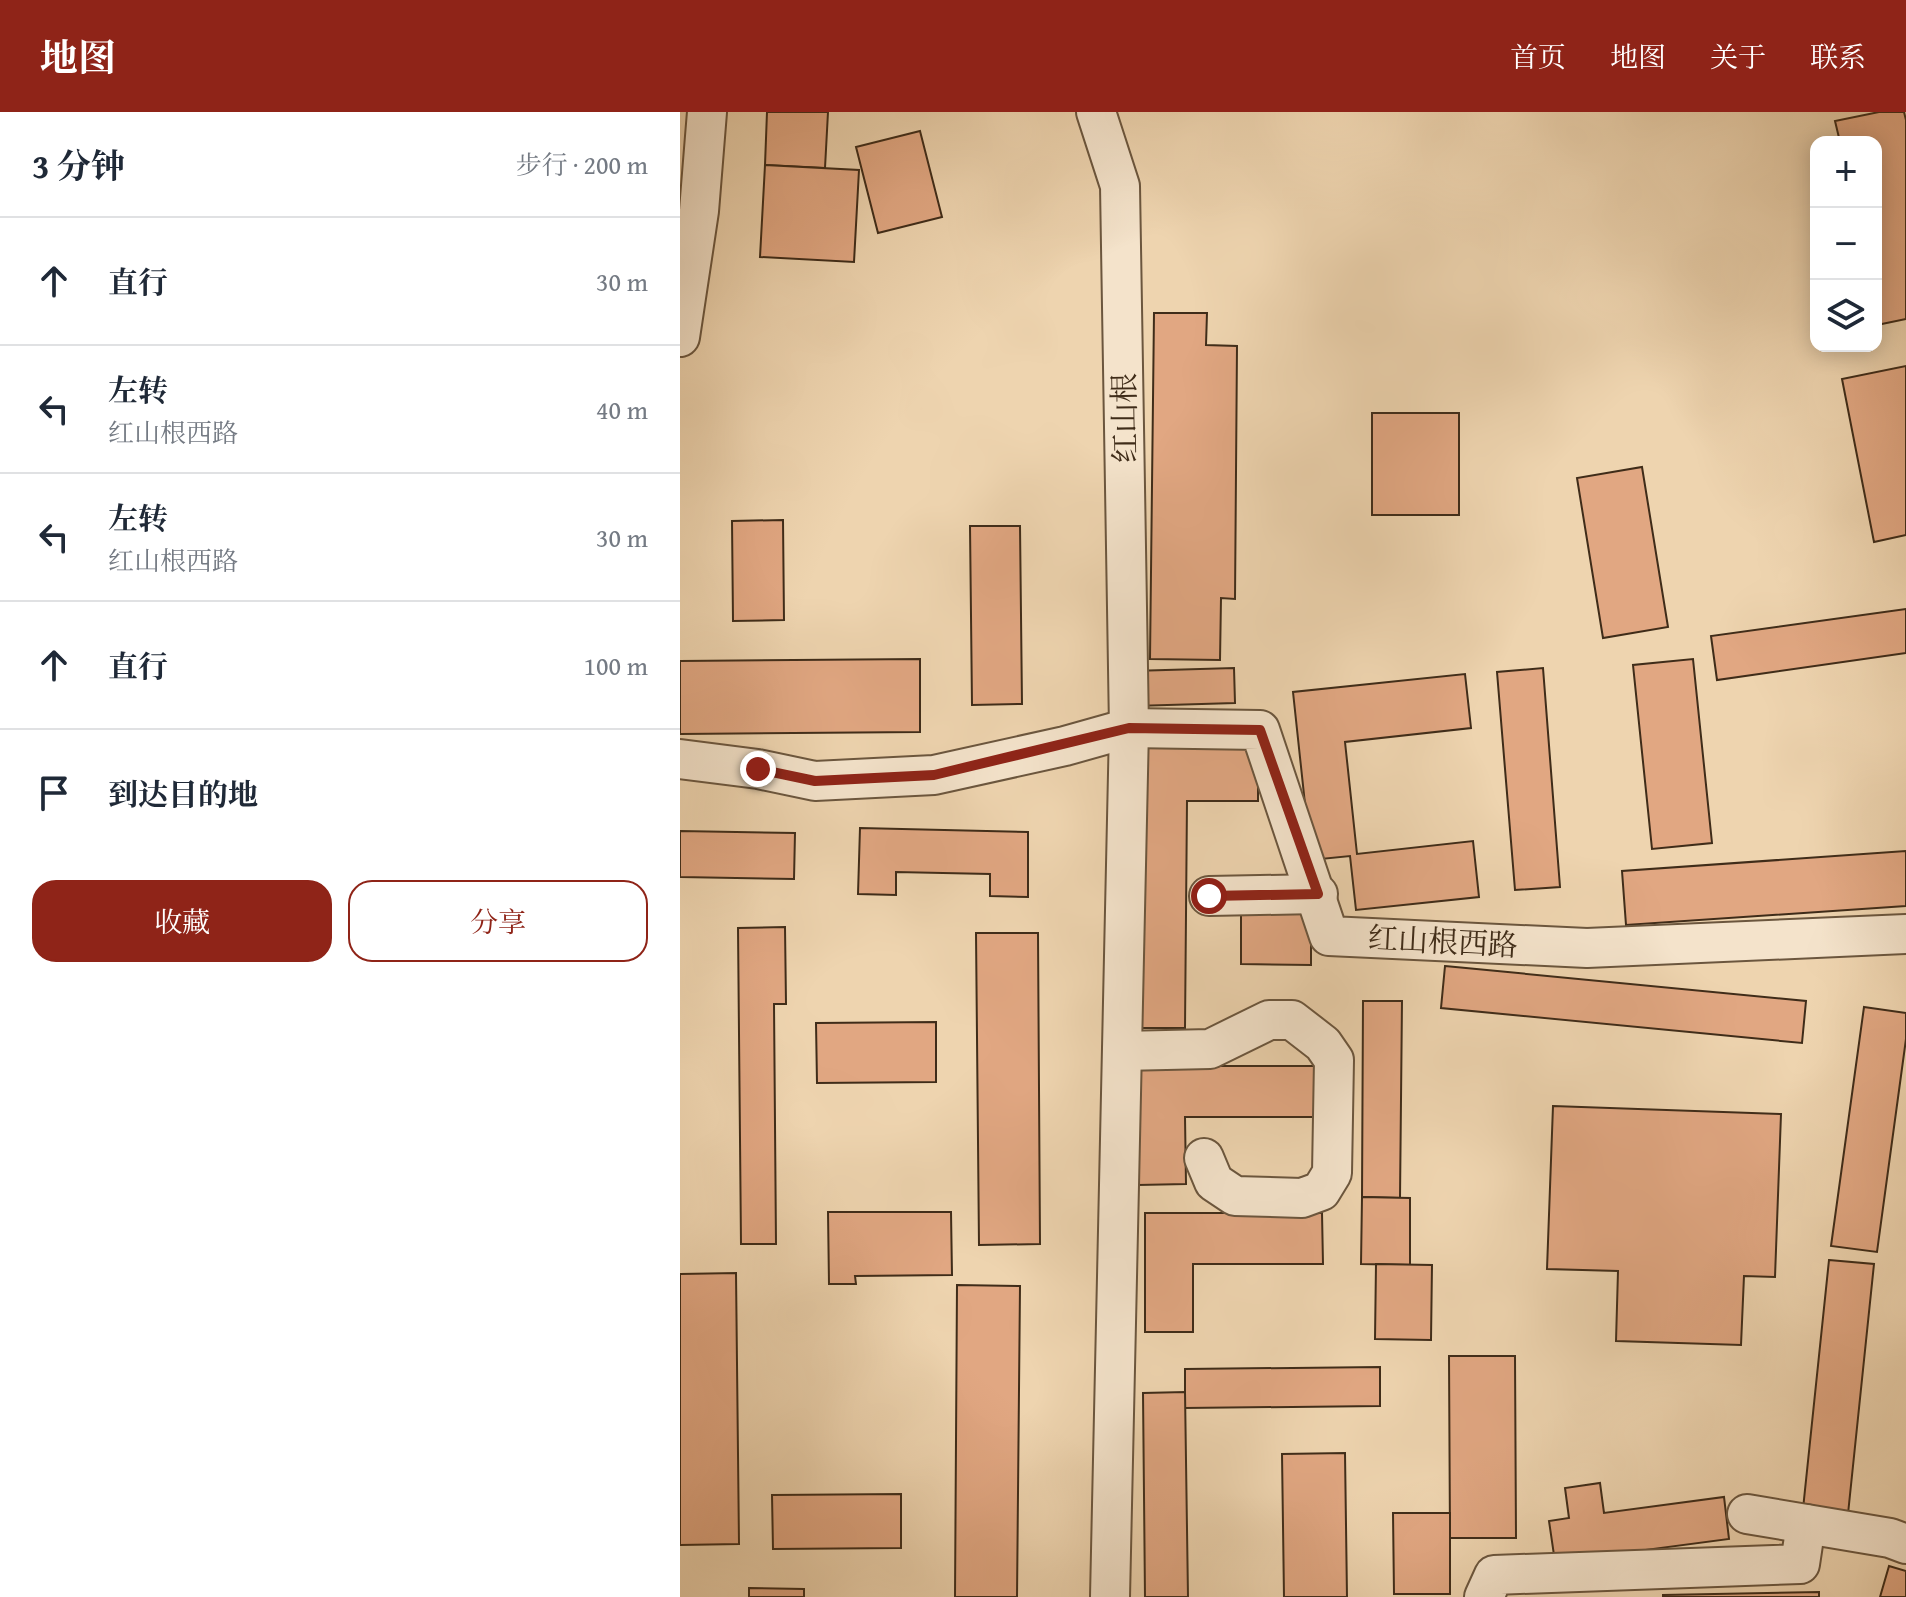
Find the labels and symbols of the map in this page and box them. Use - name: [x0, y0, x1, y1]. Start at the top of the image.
- street label: 红山根: [1101, 373, 1147, 463]
- route end: [740, 751, 776, 787]
- route start: [1191, 878, 1227, 914]
- street label: 红山根西路: [1367, 915, 1519, 967]

